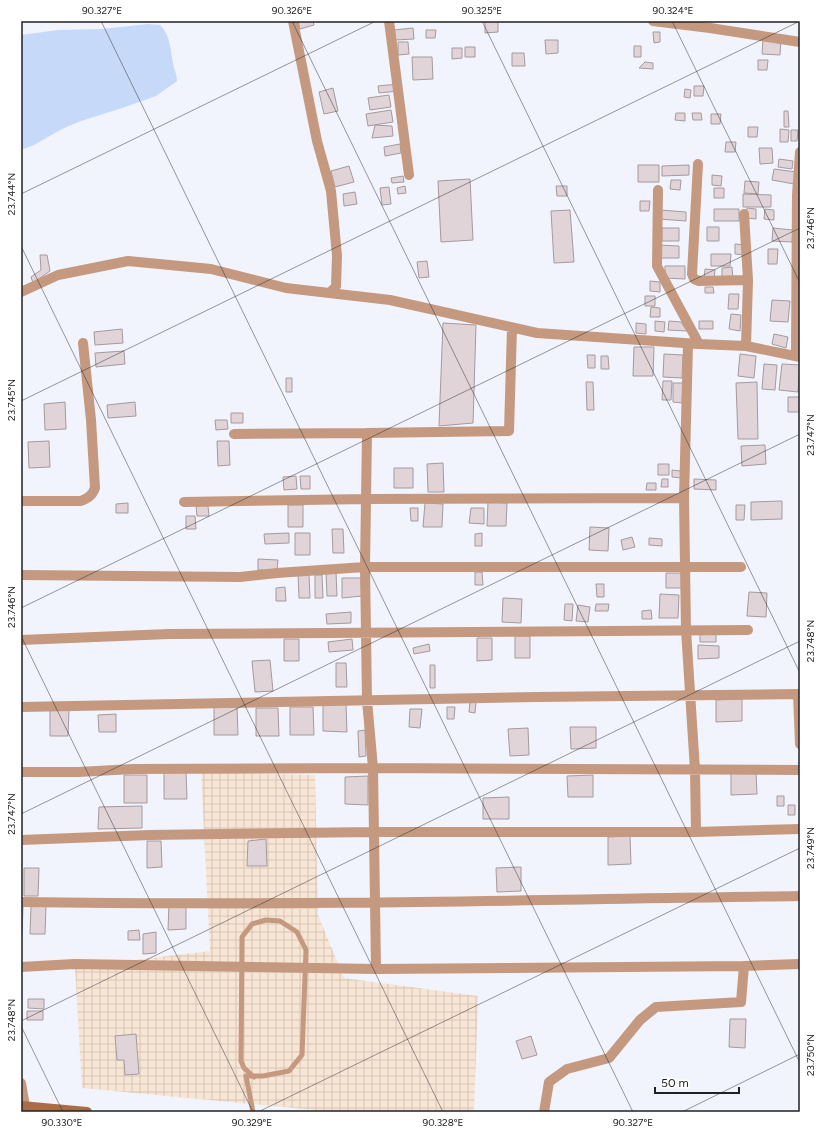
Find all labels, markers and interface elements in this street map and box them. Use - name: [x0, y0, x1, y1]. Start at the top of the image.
- text: 90.327°E: [82, 4, 122, 17]
- text: 90.326°E: [272, 4, 312, 17]
- text: 90.325°E: [462, 4, 502, 17]
- text: 90.324°E: [653, 4, 694, 17]
- text: 23.744°N: [5, 173, 18, 215]
- text: 23.746°N: [804, 207, 817, 249]
- text: 23.745°N: [5, 379, 18, 421]
- text: 23.747°N: [804, 414, 817, 456]
- text: 23.746°N: [5, 586, 18, 628]
- text: 23.748°N: [804, 620, 817, 662]
- text: 23.747°N: [5, 793, 18, 835]
- text: 23.749°N: [804, 827, 817, 869]
- text: 23.748°N: [5, 999, 18, 1041]
- text: 23.750°N: [804, 1034, 817, 1076]
- scale bar: [655, 1069, 739, 1095]
- text: 50 m: [661, 1076, 689, 1090]
- text: 90.330°E: [41, 1116, 83, 1129]
- text: 90.329°E: [232, 1116, 272, 1129]
- text: 90.328°E: [423, 1116, 464, 1129]
- text: 90.327°E: [613, 1116, 653, 1129]

